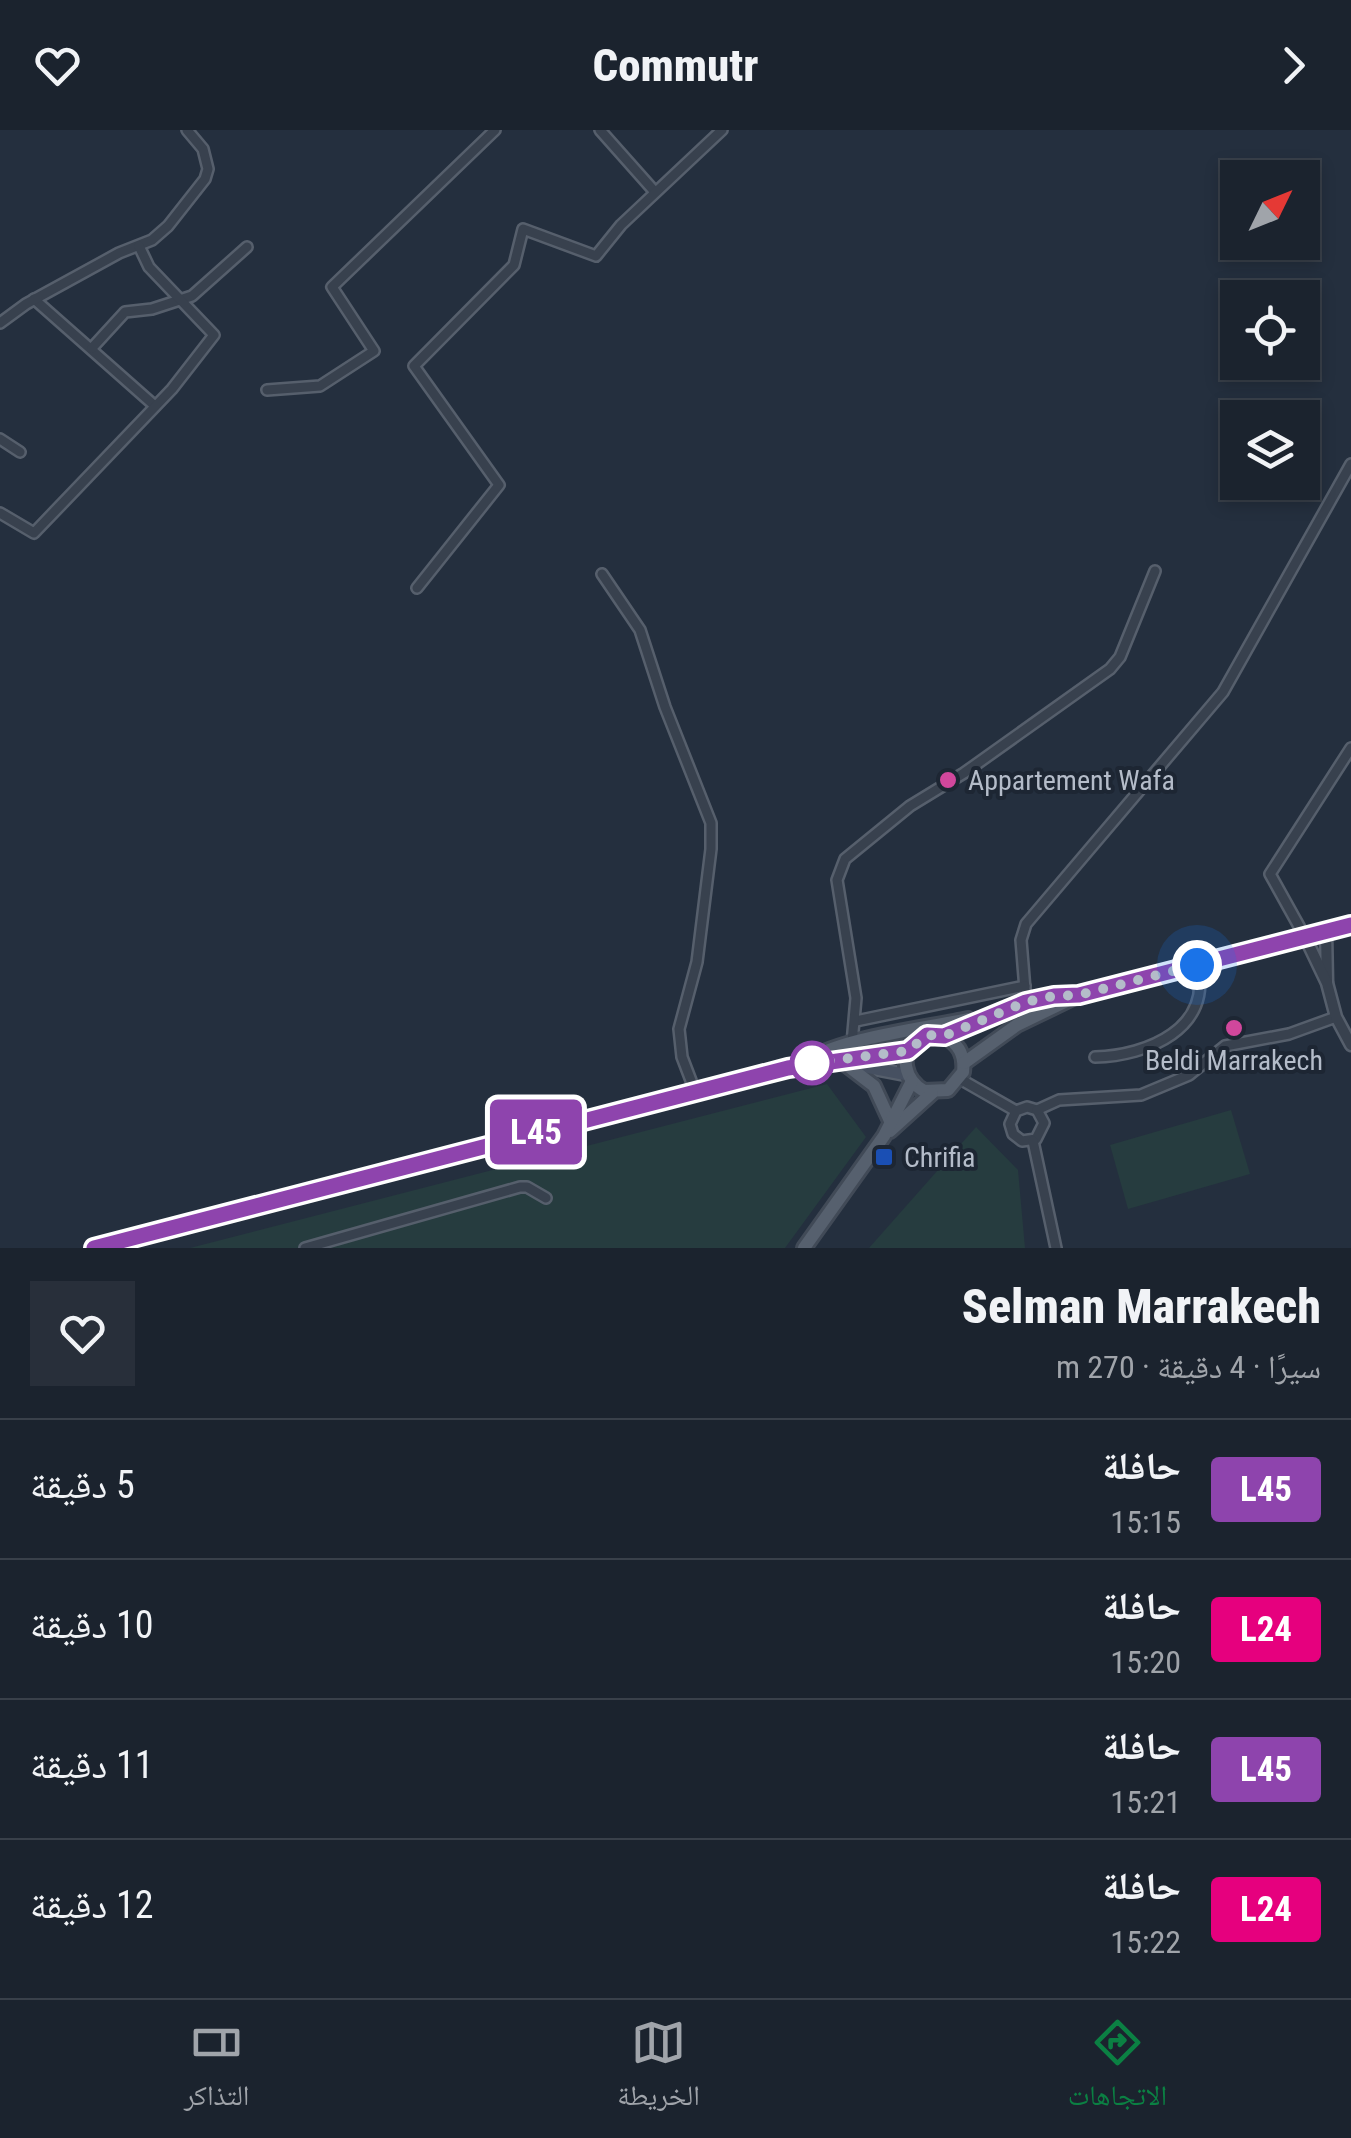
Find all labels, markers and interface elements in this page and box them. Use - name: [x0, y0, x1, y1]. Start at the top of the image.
- icon: heart: [30, 38, 85, 93]
- icon: forward: [1266, 38, 1321, 93]
- text: Commutr: [593, 39, 758, 92]
- north arrow: [1220, 160, 1320, 260]
- map controls: [1220, 160, 1320, 500]
- button: locate: [1220, 280, 1320, 380]
- button: layers: [1220, 400, 1320, 500]
- place label: Appartement Wafa: [968, 764, 1175, 797]
- marker: Appartement Wafa: [937, 769, 959, 791]
- your location: [1172, 940, 1222, 990]
- marker: Beldi Marrakech: [1223, 1017, 1245, 1039]
- unlabelled marker: [791, 1042, 833, 1084]
- place label: Beldi Marrakech: [1145, 1044, 1323, 1077]
- line badge: L45: [478, 1100, 594, 1164]
- text: L45: [510, 1112, 562, 1153]
- place label: Chrifia: [904, 1141, 976, 1174]
- marker: Chrifia: [873, 1146, 895, 1168]
- text: Selman Marrakech: [962, 1278, 1321, 1335]
- button: heart: [30, 1281, 135, 1386]
- text: سيرًا · 4 دقيقة · 270 m: [1056, 1348, 1321, 1386]
- text: حافلة: [1102, 1444, 1181, 1488]
- text: 5 دقيقة: [30, 1463, 135, 1507]
- text: L45: [1240, 1469, 1292, 1510]
- text: 15:15: [1110, 1503, 1181, 1541]
- text: حافلة: [1102, 1584, 1181, 1628]
- text: 10 دقيقة: [30, 1603, 154, 1647]
- text: L24: [1240, 1609, 1292, 1650]
- text: 15:20: [1110, 1643, 1181, 1681]
- text: حافلة: [1102, 1724, 1181, 1768]
- text: 11 دقيقة: [30, 1743, 154, 1787]
- text: L45: [1240, 1749, 1292, 1790]
- text: 15:21: [1110, 1783, 1181, 1821]
- text: حافلة: [1102, 1864, 1181, 1908]
- text: 12 دقيقة: [30, 1883, 154, 1927]
- text: L24: [1240, 1889, 1292, 1930]
- text: 15:22: [1110, 1923, 1181, 1961]
- tab: التذاكر: [184, 2015, 250, 2123]
- tab: الخريطة: [617, 2015, 700, 2123]
- tab: الاتجاهات: [1068, 2015, 1167, 2123]

